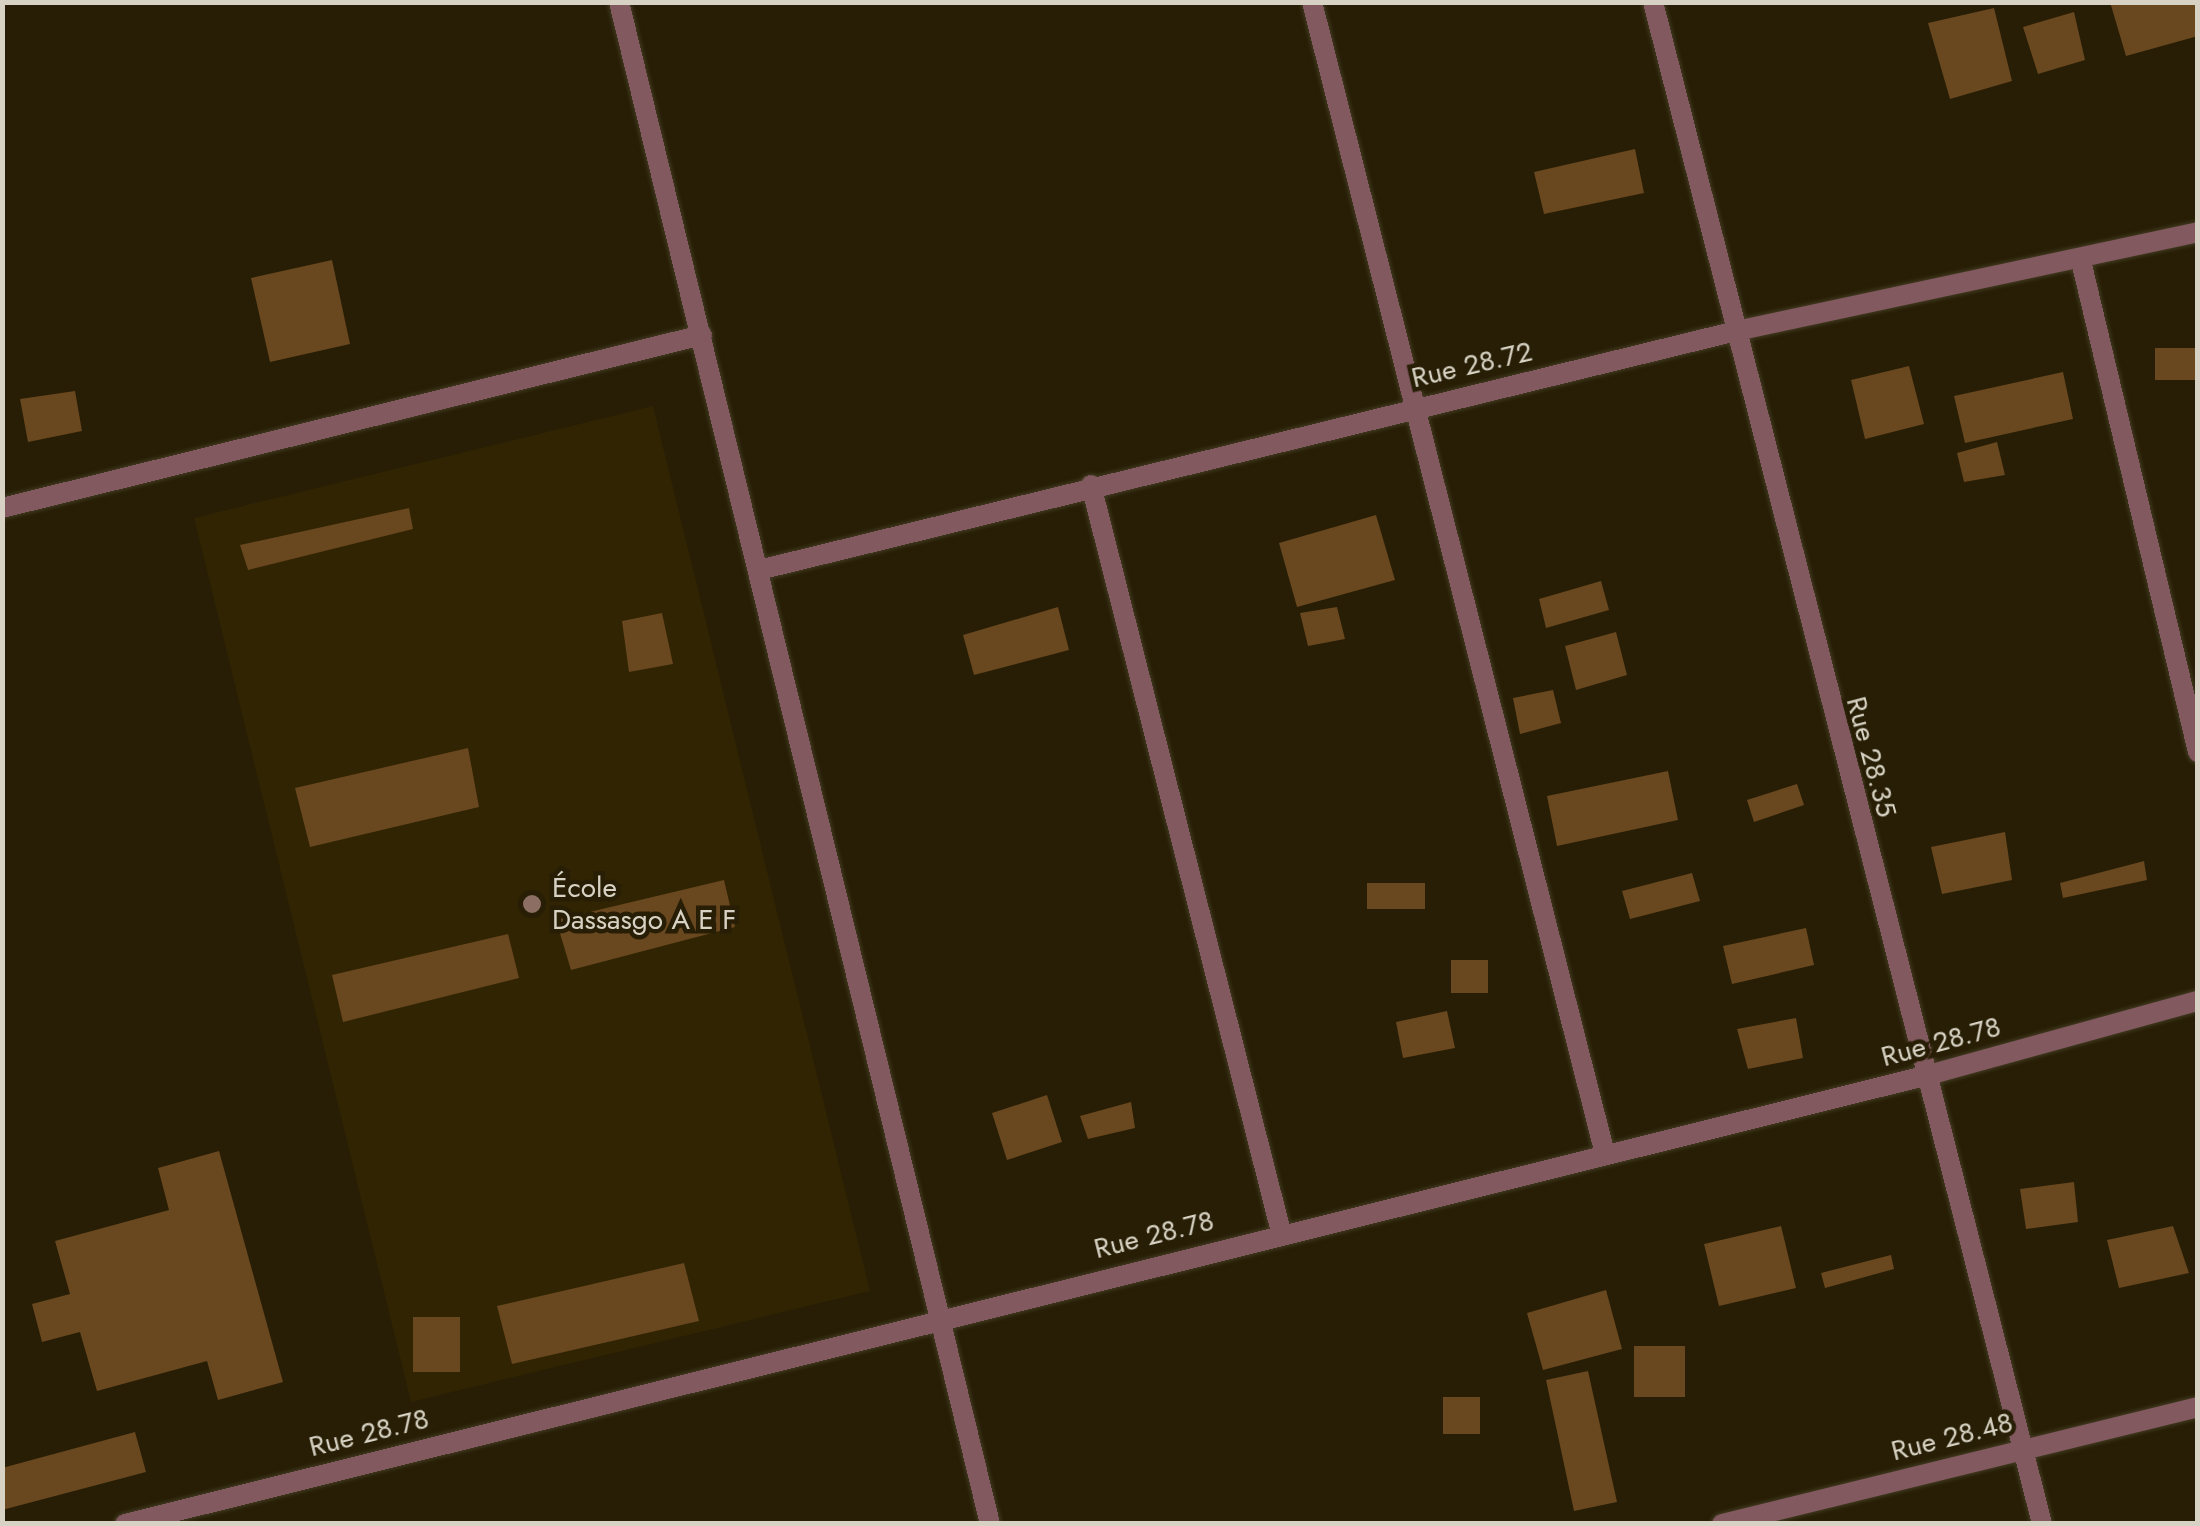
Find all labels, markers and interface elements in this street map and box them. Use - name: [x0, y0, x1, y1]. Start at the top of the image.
- street label: Rue 28.72: [1408, 335, 1536, 395]
- street label: Rue 28.35: [1839, 693, 1903, 821]
- place label: École Dassasgo A E F: [552, 871, 736, 937]
- marker: École Dassasgo A E F: [521, 893, 543, 915]
- street label: Rue 28.78: [1878, 1010, 2004, 1074]
- street label: Rue 28.78: [1091, 1204, 1217, 1266]
- street label: Rue 28.78: [306, 1402, 432, 1464]
- street label: Rue 28.48: [1888, 1406, 2016, 1468]

